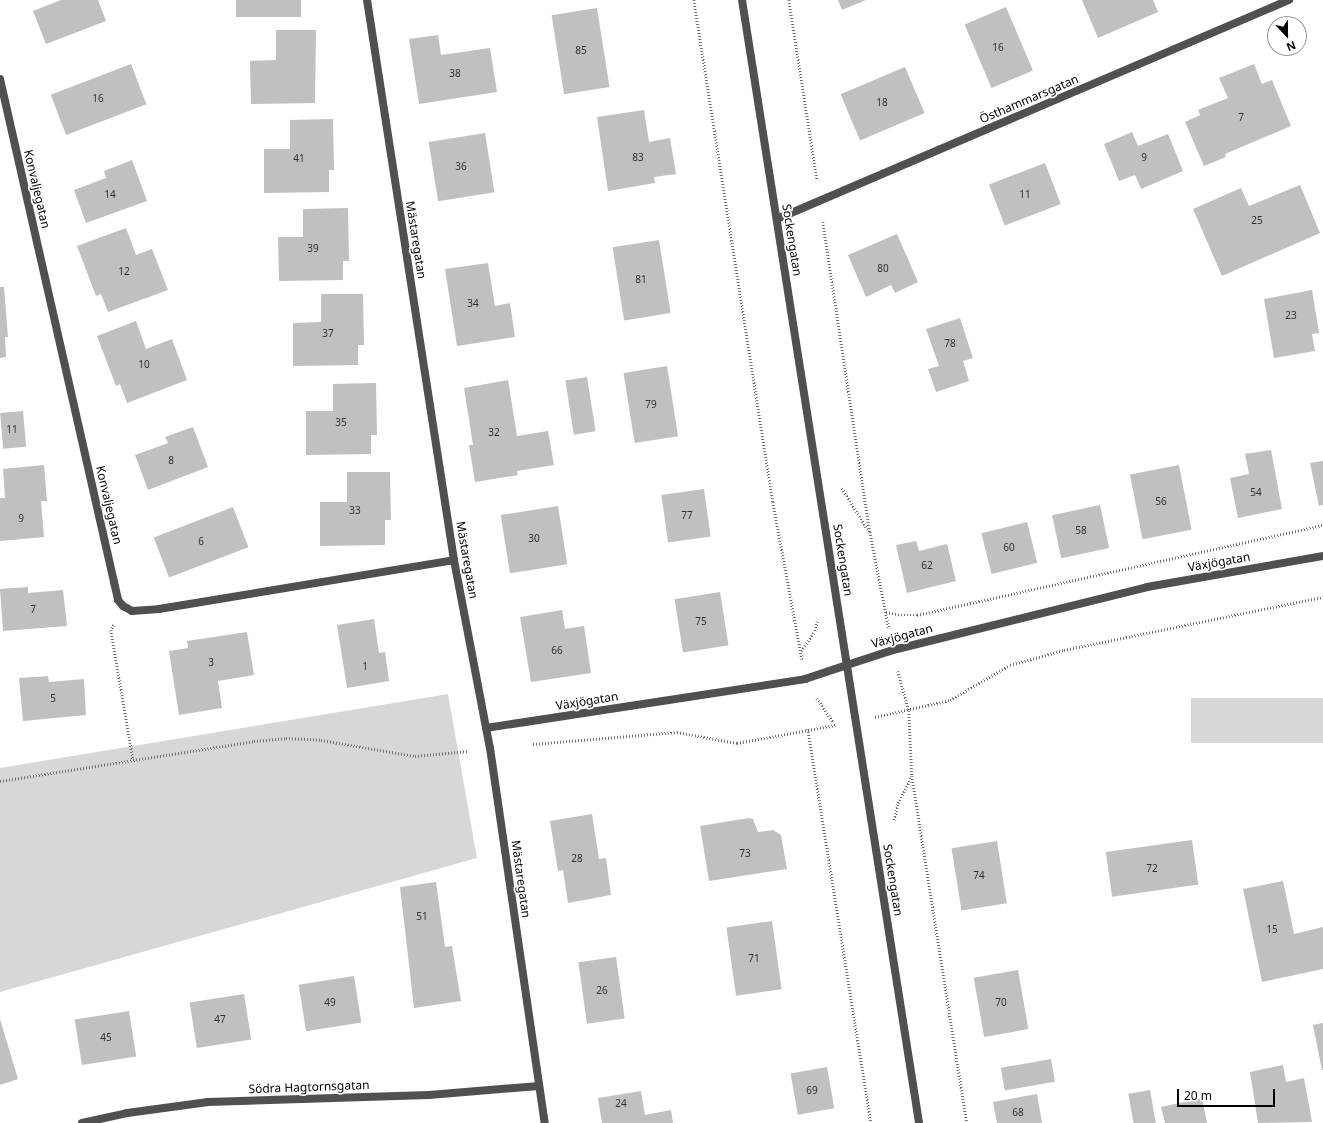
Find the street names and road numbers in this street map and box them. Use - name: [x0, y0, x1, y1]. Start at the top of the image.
- street label: Östhammarsgatan: [977, 72, 1081, 126]
- street label: Konvaljegatan: [21, 148, 53, 230]
- street label: Mästaregatan: [403, 200, 429, 280]
- street label: Sockengatan: [779, 203, 805, 277]
- street label: Konvaljegatan: [93, 464, 125, 546]
- street label: Mästaregatan: [453, 520, 481, 600]
- street label: Sockengatan: [830, 523, 856, 597]
- street label: Växjögatan: [1187, 549, 1251, 575]
- street label: Växjögatan: [870, 621, 934, 651]
- street label: Växjögatan: [555, 689, 619, 713]
- street label: Mästaregatan: [508, 839, 534, 919]
- street label: Sockengatan: [880, 843, 906, 917]
- street label: Södra Hagtornsgatan: [248, 1078, 370, 1096]

